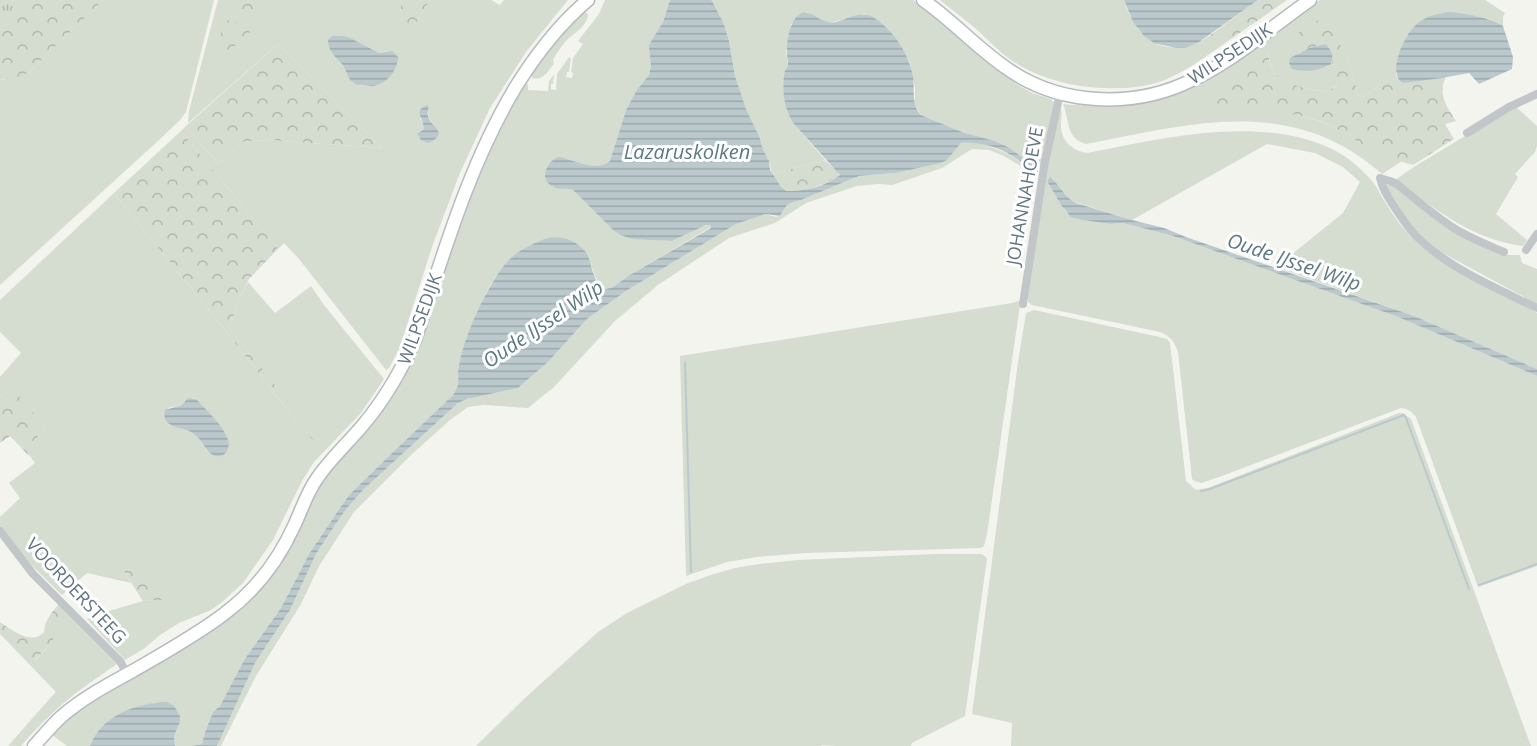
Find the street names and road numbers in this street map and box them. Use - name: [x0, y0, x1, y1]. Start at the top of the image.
- street label: WILPSEDIJK: [1183, 17, 1277, 89]
- street label: JOHANNAHOEVE: [1000, 125, 1048, 269]
- street label: WILPSEDIJK: [391, 269, 447, 368]
- street label: VOORDERSTEEG: [21, 532, 132, 649]

